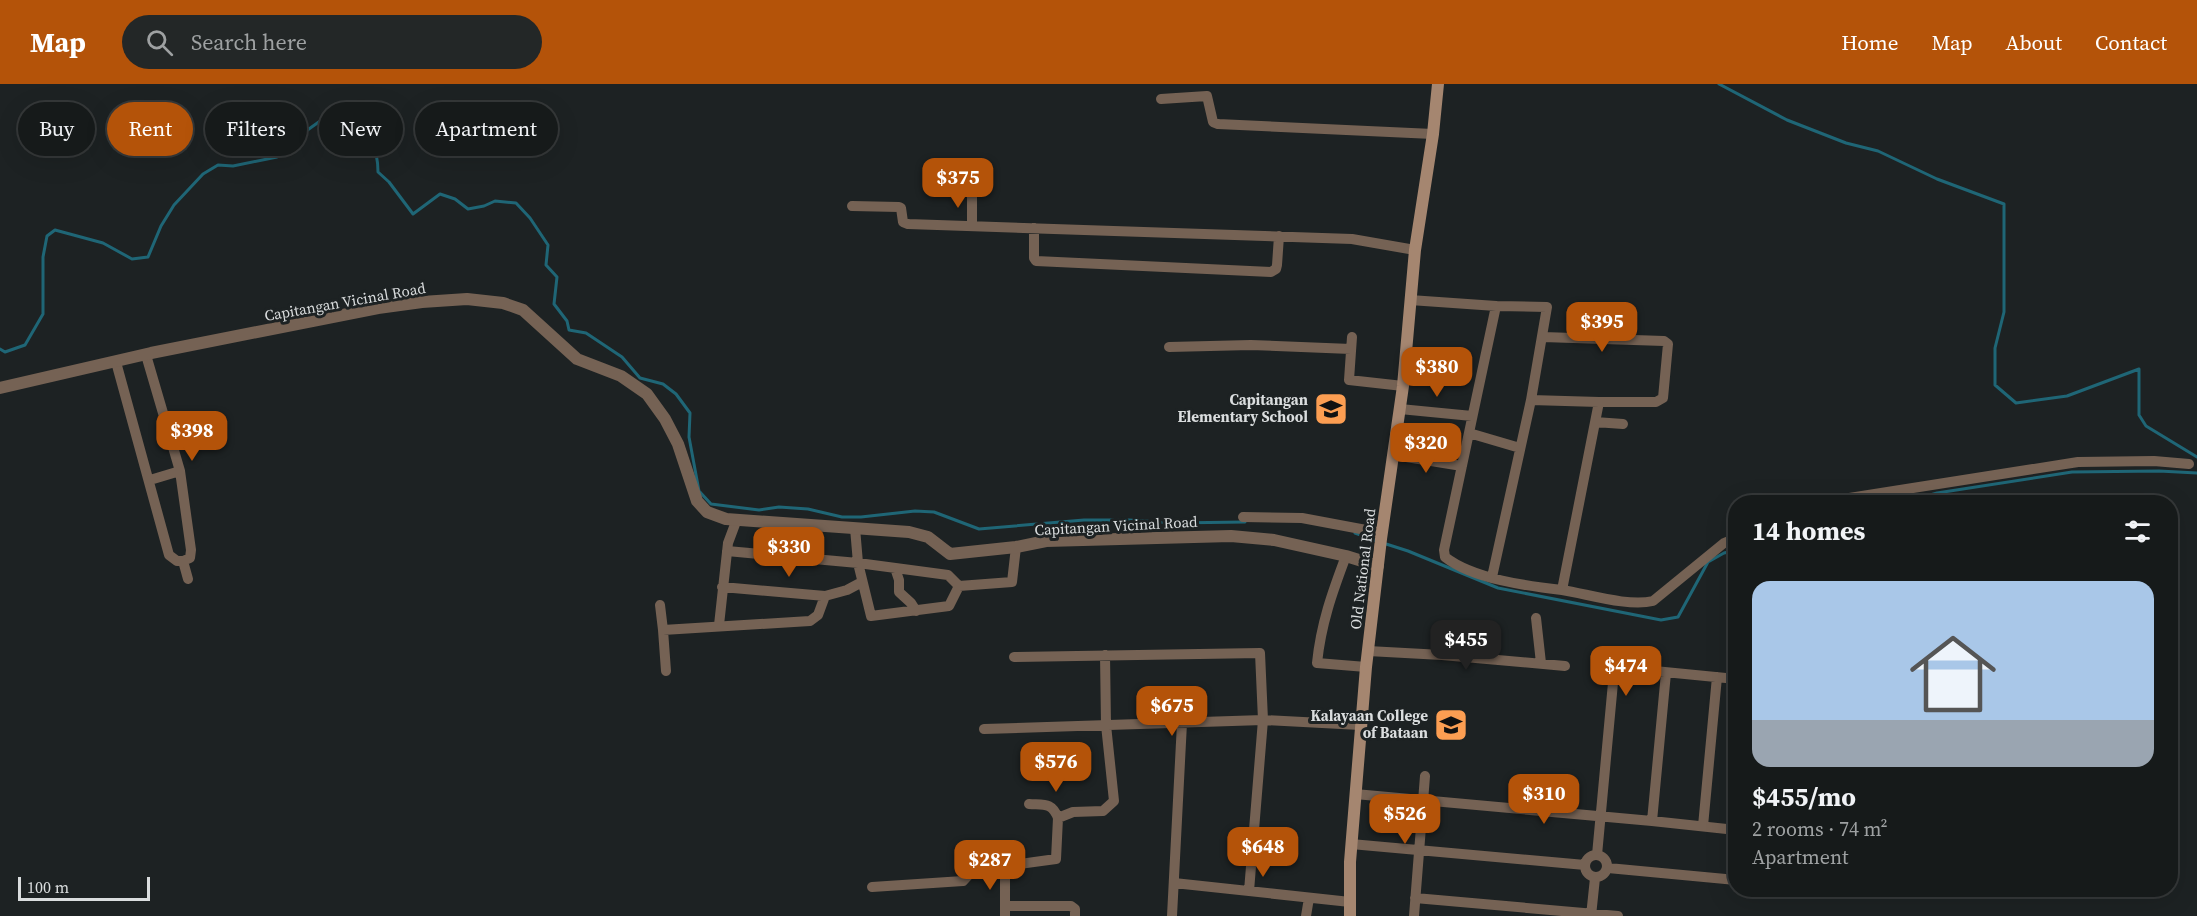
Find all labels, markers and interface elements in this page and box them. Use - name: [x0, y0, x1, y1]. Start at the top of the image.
- search box: [122, 15, 542, 69]
- text: Map: [30, 23, 86, 61]
- icon: search: [143, 26, 176, 59]
- text: Search here: [191, 27, 307, 57]
- text: Home: [1841, 28, 1899, 57]
- text: Map: [1932, 28, 1973, 57]
- text: About: [2006, 28, 2062, 57]
- text: Contact: [2095, 28, 2167, 57]
- chip: Buy: [18, 102, 95, 156]
- chip: Rent: [107, 102, 193, 156]
- chip: Filters: [205, 102, 307, 156]
- chip: New: [319, 102, 403, 156]
- chip: Apartment: [415, 102, 558, 156]
- pin: $375: [922, 158, 994, 209]
- text: $375: [936, 163, 980, 191]
- street label: Capitangan Vicinal Road: [263, 277, 428, 326]
- pin: $395: [1566, 302, 1638, 353]
- text: $395: [1580, 307, 1624, 335]
- pin: $380: [1401, 347, 1473, 398]
- text: $380: [1415, 352, 1459, 380]
- place label: Capitangan Elementary School: [1178, 389, 1308, 427]
- school or university icon: Capitangan Elementary School: [1313, 391, 1349, 427]
- pin: $398: [156, 411, 228, 462]
- text: $398: [170, 416, 214, 444]
- pin: $320: [1390, 423, 1462, 474]
- text: $320: [1404, 428, 1448, 456]
- street label: Old National Road: [1345, 507, 1380, 631]
- street label: Capitangan Vicinal Road: [1034, 511, 1199, 540]
- text: 14 homes: [1752, 513, 1865, 549]
- icon: filters: [2121, 515, 2154, 548]
- pin: $330: [753, 527, 825, 578]
- text: $330: [767, 532, 811, 560]
- pin: $455: [1430, 620, 1502, 671]
- icon: home: [1899, 620, 2007, 728]
- text: $455: [1444, 625, 1488, 653]
- pin: $474: [1590, 646, 1662, 697]
- text: $474: [1604, 651, 1648, 679]
- pin: $675: [1136, 686, 1208, 737]
- text: $675: [1150, 691, 1194, 719]
- place label: Kalayaan College of Bataan: [1310, 705, 1428, 743]
- school or university icon: Kalayaan College of Bataan: [1433, 707, 1469, 743]
- pin: $576: [1020, 742, 1092, 793]
- text: $576: [1034, 747, 1078, 775]
- pin: $310: [1508, 774, 1580, 825]
- text: $310: [1522, 779, 1566, 807]
- text: $455/mo: [1752, 779, 1856, 815]
- pin: $526: [1369, 794, 1441, 845]
- text: $526: [1383, 799, 1427, 827]
- text: 2 rooms · 74 m²: [1752, 815, 1888, 843]
- pin: $648: [1227, 827, 1299, 878]
- text: $648: [1241, 832, 1285, 860]
- pin: $287: [954, 840, 1026, 891]
- text: Apartment: [1752, 843, 1849, 871]
- text: $287: [968, 845, 1012, 873]
- scale bar: [18, 874, 150, 902]
- text: 100 m: [27, 876, 69, 898]

